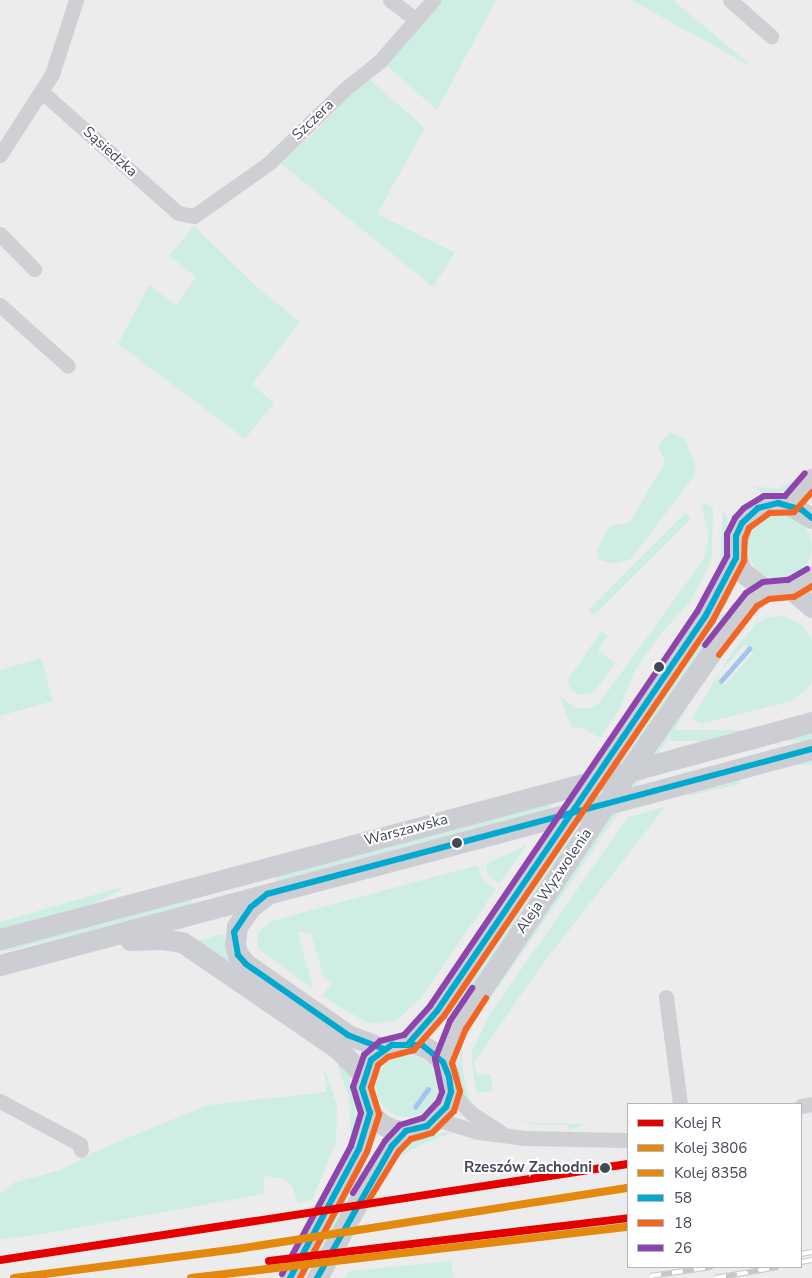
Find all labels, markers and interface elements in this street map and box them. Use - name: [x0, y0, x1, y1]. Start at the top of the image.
- street label: Szczera: [288, 96, 338, 144]
- street label: Sąsiedzka: [79, 123, 141, 181]
- unlabelled marker: [654, 662, 664, 672]
- street label: Warszawska: [362, 810, 450, 850]
- street label: Aleja Wyzwolenia: [512, 825, 596, 937]
- unlabelled marker: [452, 838, 462, 848]
- legend: [627, 1103, 802, 1268]
- text: Kolej R: [674, 1113, 721, 1133]
- text: Kolej 3806: [674, 1138, 747, 1158]
- place label: Rzeszów Zachodni: [464, 1159, 592, 1177]
- marker: Rzeszów Zachodni: [596, 1159, 614, 1177]
- text: Kolej 8358: [674, 1163, 747, 1183]
- text: 58: [674, 1188, 692, 1208]
- text: 18: [674, 1213, 692, 1233]
- text: 26: [674, 1238, 692, 1258]

